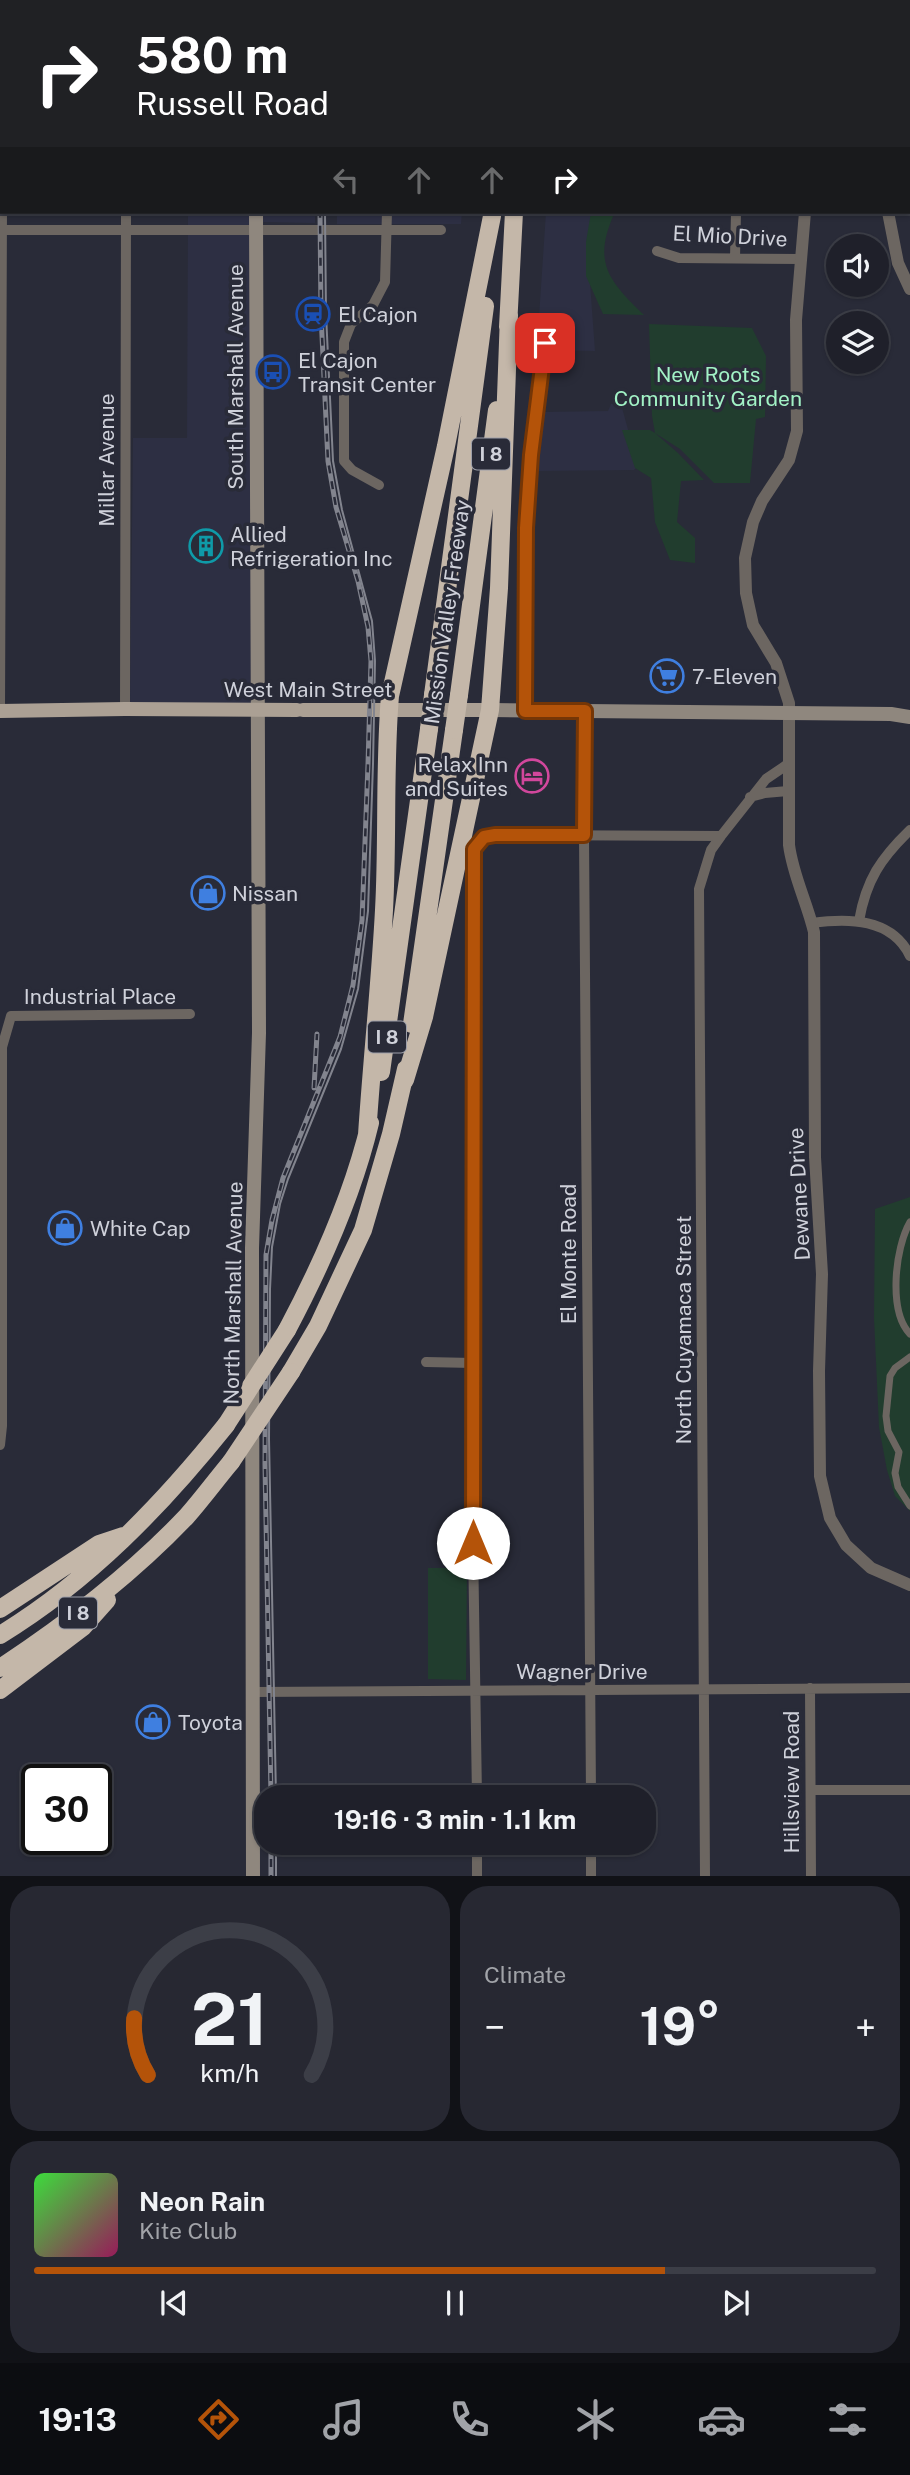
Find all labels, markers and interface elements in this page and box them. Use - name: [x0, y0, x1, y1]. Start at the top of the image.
- text: 580 m: [136, 26, 288, 84]
- icon: right: [21, 28, 112, 119]
- text: Russell Road: [136, 85, 329, 122]
- icon: left: [327, 161, 365, 199]
- icon: ahead: [400, 161, 438, 199]
- icon: ahead: [473, 161, 511, 199]
- icon: right: [546, 161, 584, 199]
- street label: El Mio Drive: [672, 221, 788, 251]
- map controls: [826, 234, 889, 374]
- button: sound: [826, 234, 889, 297]
- street label: South Marshall Avenue: [223, 264, 248, 490]
- station icon: El Cajon: [294, 295, 332, 333]
- place label: El Cajon: [338, 302, 418, 327]
- button: layers: [826, 311, 889, 374]
- pin: [515, 313, 575, 373]
- icon: arrive: [526, 324, 564, 362]
- place label: El Cajon Transit Center: [298, 348, 436, 397]
- bus stop icon: El Cajon Transit Center: [254, 353, 292, 391]
- park label: New Roots Community Garden: [614, 362, 802, 411]
- street label: Millar Avenue: [94, 393, 119, 527]
- road number: I 8: [472, 438, 510, 470]
- street label: Mission Valley Freeway: [419, 498, 475, 726]
- place label: Allied Refrigeration Inc: [230, 522, 393, 571]
- building icon: Allied Refrigeration Inc: [187, 527, 225, 565]
- supermarket icon: 7-Eleven: [648, 657, 686, 695]
- place label: 7-Eleven: [692, 664, 777, 689]
- street label: West Main Street: [224, 677, 392, 702]
- place label: Relax Inn and Suites: [405, 752, 508, 801]
- hotel icon: Relax Inn and Suites: [513, 757, 551, 795]
- shop icon: Nissan: [189, 874, 227, 912]
- place label: Nissan: [232, 881, 298, 906]
- street label: Industrial Place: [24, 984, 176, 1009]
- road number: I 8: [368, 1021, 406, 1052]
- street label: Dewane Drive: [783, 1127, 815, 1261]
- street label: North Marshall Avenue: [219, 1181, 247, 1405]
- street label: El Monte Road: [556, 1184, 581, 1324]
- shop icon: White Cap: [46, 1209, 84, 1247]
- street label: North Cuyamaca Street: [671, 1215, 696, 1445]
- place label: White Cap: [90, 1216, 191, 1241]
- position arrow: [436, 1506, 510, 1580]
- road number: I 8: [59, 1597, 97, 1628]
- street label: Wagner Drive: [516, 1659, 648, 1684]
- shop icon: Toyota: [134, 1703, 172, 1741]
- place label: Toyota: [178, 1710, 243, 1735]
- street label: Hillsview Road: [779, 1711, 804, 1853]
- speed limit sign: 30: [21, 1764, 112, 1855]
- text: 19:16 · 3 min · 1.1 km: [334, 1804, 576, 1835]
- text: Climate: [484, 1961, 566, 1988]
- text: 21: [191, 1976, 269, 2061]
- text: 19°: [639, 1996, 721, 2057]
- text: −: [484, 2005, 505, 2050]
- text: +: [855, 2005, 876, 2050]
- text: km/h: [201, 2057, 259, 2087]
- text: Neon Rain: [139, 2186, 265, 2217]
- text: Kite Club: [139, 2217, 237, 2244]
- icon: previous: [155, 2284, 193, 2322]
- icon: pause: [436, 2284, 474, 2322]
- icon: next: [717, 2284, 755, 2322]
- icon: directions: [194, 2395, 243, 2444]
- icon: music: [319, 2395, 368, 2444]
- icon: phone: [445, 2395, 494, 2444]
- icon: climate: [571, 2395, 620, 2444]
- icon: car: [697, 2395, 746, 2444]
- icon: filters: [823, 2395, 872, 2444]
- text: 19:13: [38, 2401, 117, 2438]

